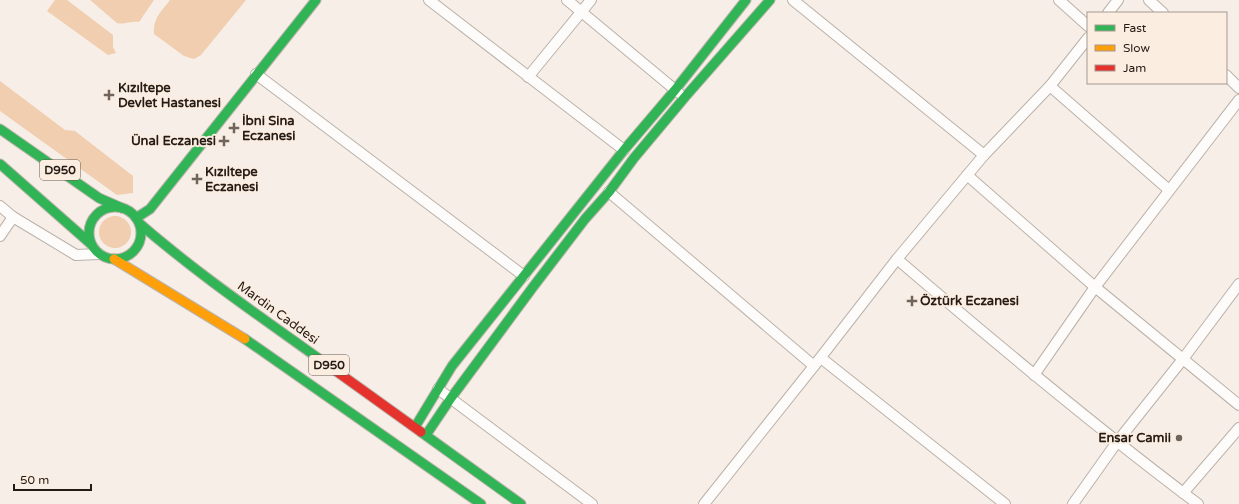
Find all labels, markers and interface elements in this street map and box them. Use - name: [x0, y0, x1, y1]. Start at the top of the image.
- legend: [1087, 12, 1227, 84]
- text: Fast: [1123, 21, 1147, 35]
- text: Slow: [1123, 41, 1150, 55]
- text: Jam: [1123, 61, 1146, 75]
- place label: Kızıltepe Devlet Hastanesi: [118, 80, 221, 111]
- marker: Kızıltepe Devlet Hastanesi: [103, 89, 115, 101]
- place label: İbni Sina Eczanesi: [242, 113, 296, 144]
- marker: İbni Sina Eczanesi: [229, 123, 239, 133]
- place label: Ünal Eczanesi: [131, 133, 216, 149]
- marker: Ünal Eczanesi: [219, 136, 229, 146]
- road number: D950: [40, 160, 80, 180]
- place label: Kızıltepe Eczanesi: [205, 164, 259, 195]
- marker: Kızıltepe Eczanesi: [192, 174, 202, 184]
- street label: Mardin Caddesi: [234, 278, 322, 348]
- place label: Öztürk Eczanesi: [920, 293, 1019, 309]
- marker: Öztürk Eczanesi: [907, 296, 917, 306]
- road number: D950: [309, 355, 349, 375]
- place label: Ensar Camii: [1098, 430, 1171, 446]
- marker: Ensar Camii: [1174, 433, 1184, 443]
- scale bar: [14, 466, 91, 492]
- text: 50 m: [20, 473, 49, 487]

